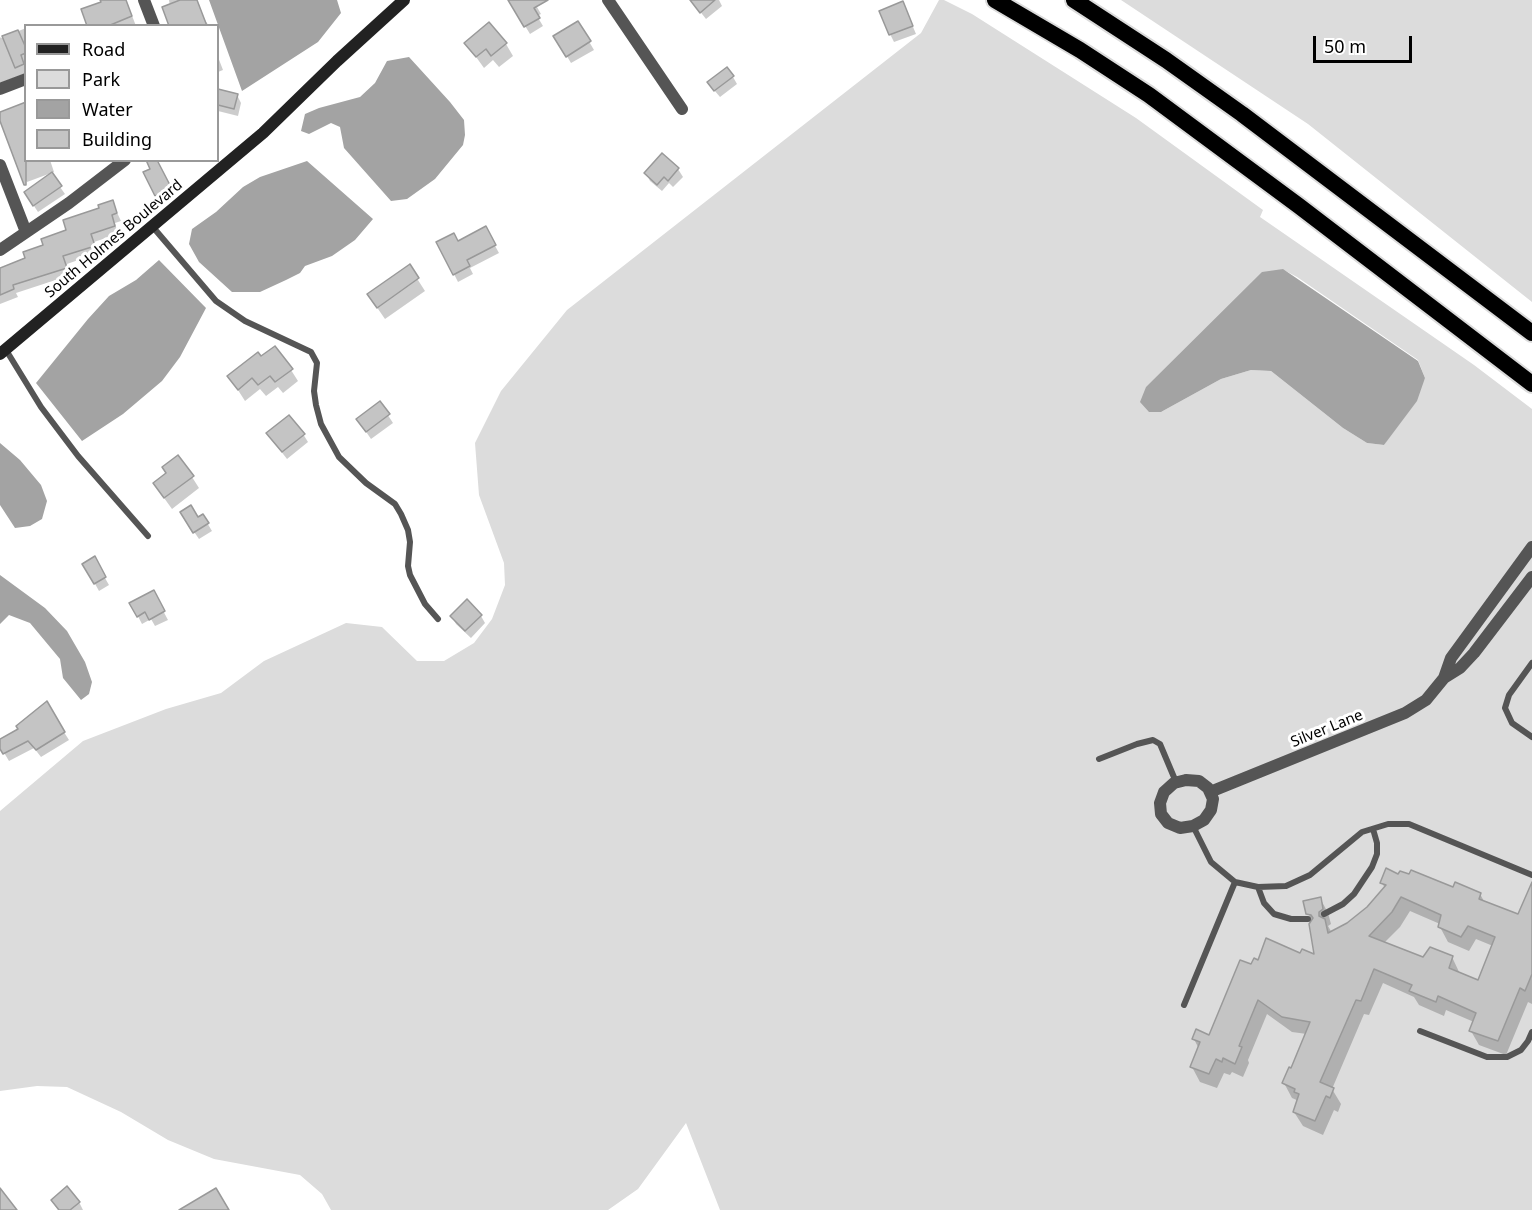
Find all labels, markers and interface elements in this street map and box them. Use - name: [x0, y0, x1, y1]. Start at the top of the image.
- legend: [24, 24, 219, 162]
- scale bar: [1316, 24, 1415, 62]
- text: 50 m: [1324, 34, 1366, 58]
- text: Road: [82, 37, 125, 61]
- text: Park: [82, 67, 120, 91]
- text: Water: [82, 97, 133, 121]
- text: Building: [82, 127, 152, 151]
- street label: South Holmes Boulevard: [42, 176, 186, 302]
- street label: Silver Lane: [1288, 706, 1366, 752]

